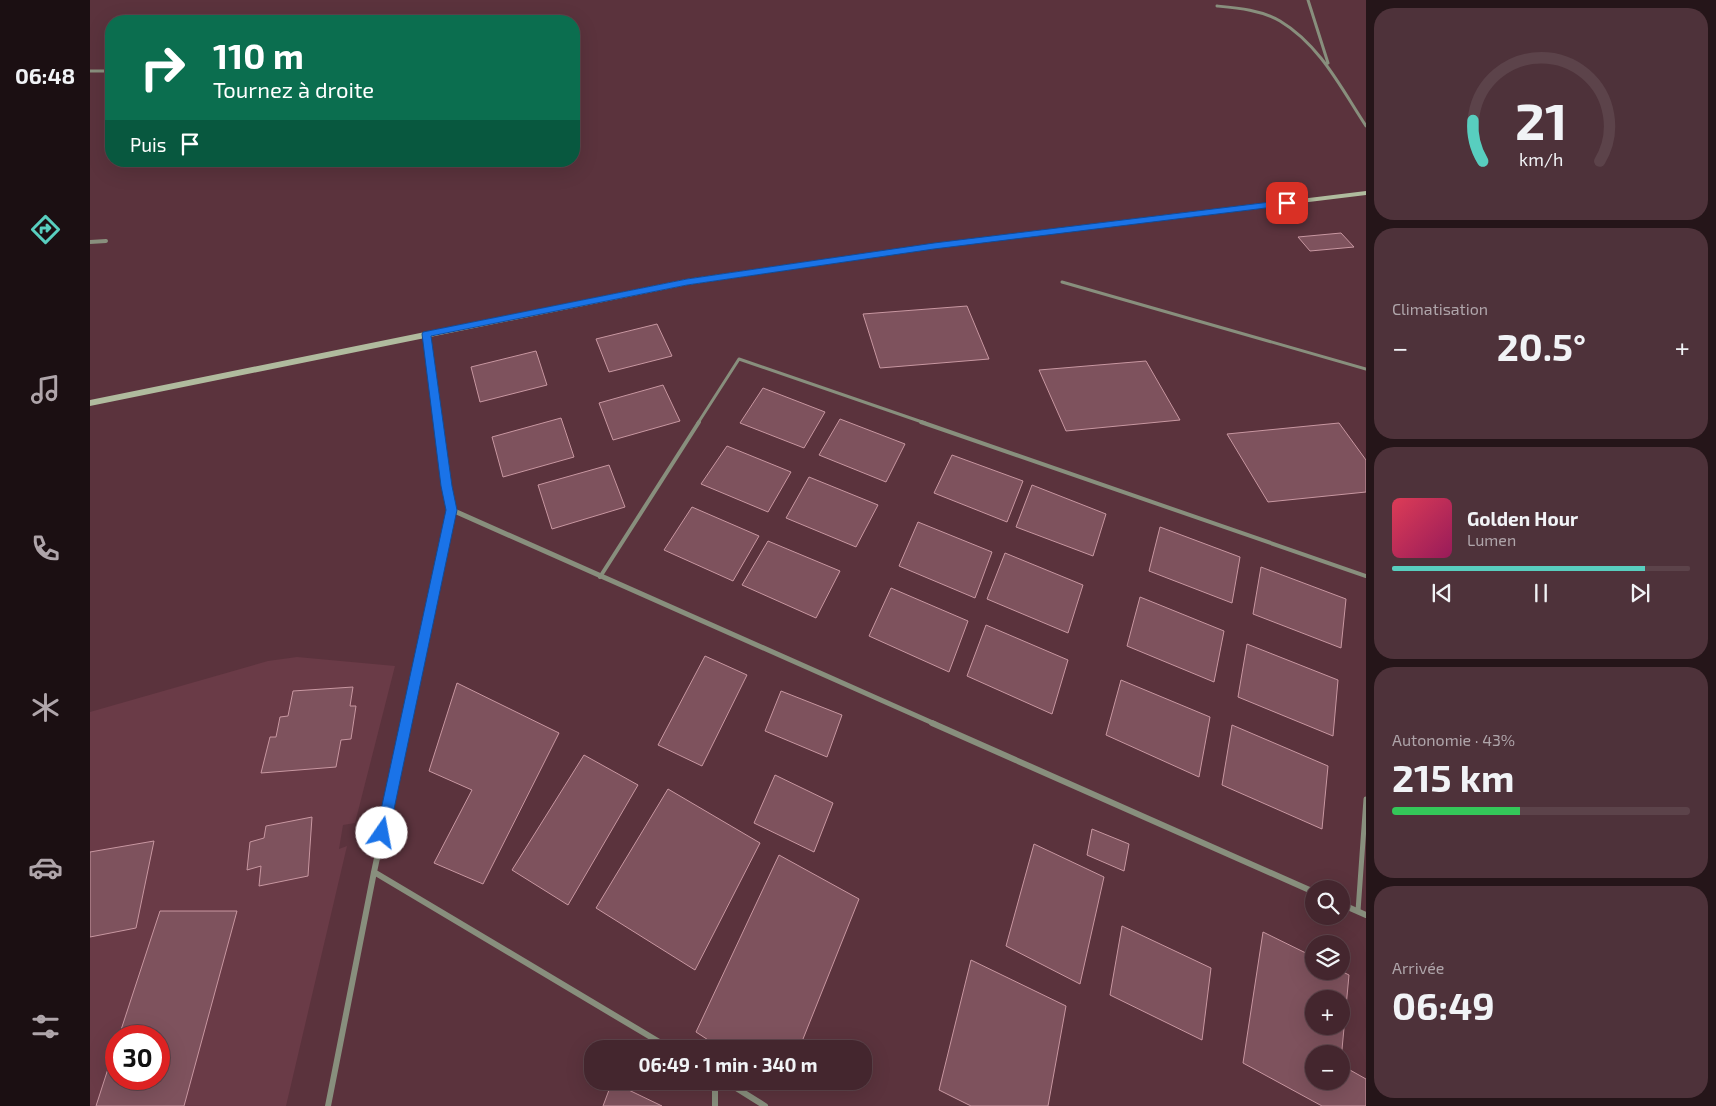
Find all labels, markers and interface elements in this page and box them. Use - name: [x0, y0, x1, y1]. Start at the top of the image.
- text: 110 m: [213, 34, 304, 76]
- icon: right: [130, 35, 195, 100]
- text: 06:48: [15, 62, 75, 88]
- text: Tournez à droite: [213, 76, 374, 102]
- text: 21: [1515, 88, 1567, 150]
- icon: arrive: [176, 130, 204, 158]
- text: Puis: [130, 133, 166, 156]
- text: km/h: [1519, 148, 1563, 170]
- pin: [1266, 182, 1308, 224]
- icon: arrive: [1273, 189, 1301, 217]
- icon: directions: [28, 212, 63, 247]
- text: Climatisation: [1392, 299, 1488, 318]
- text: 20.5°: [1497, 323, 1586, 369]
- text: −: [1392, 330, 1408, 364]
- text: +: [1675, 330, 1690, 364]
- icon: music: [28, 372, 63, 407]
- text: Golden Hour: [1467, 507, 1578, 530]
- text: Lumen: [1467, 530, 1516, 549]
- icon: phone: [28, 531, 63, 566]
- icon: previous: [1428, 579, 1456, 607]
- icon: pause: [1527, 579, 1555, 607]
- icon: next: [1626, 579, 1654, 607]
- icon: climate: [28, 690, 63, 725]
- text: Autonomie · 43%: [1392, 730, 1515, 749]
- text: 215 km: [1392, 754, 1514, 800]
- position arrow: [355, 806, 407, 858]
- icon: car: [28, 850, 63, 885]
- map controls: [1305, 880, 1350, 1090]
- button: search: [1305, 880, 1350, 925]
- button: layers: [1305, 935, 1350, 980]
- text: Arrivée: [1392, 958, 1444, 977]
- text: 06:49: [1392, 982, 1495, 1028]
- button: +: [1305, 990, 1350, 1035]
- icon: filters: [28, 1009, 63, 1044]
- speed limit sign: 30: [105, 1025, 170, 1090]
- button: −: [1305, 1045, 1350, 1090]
- text: 06:49 · 1 min · 340 m: [639, 1053, 817, 1076]

